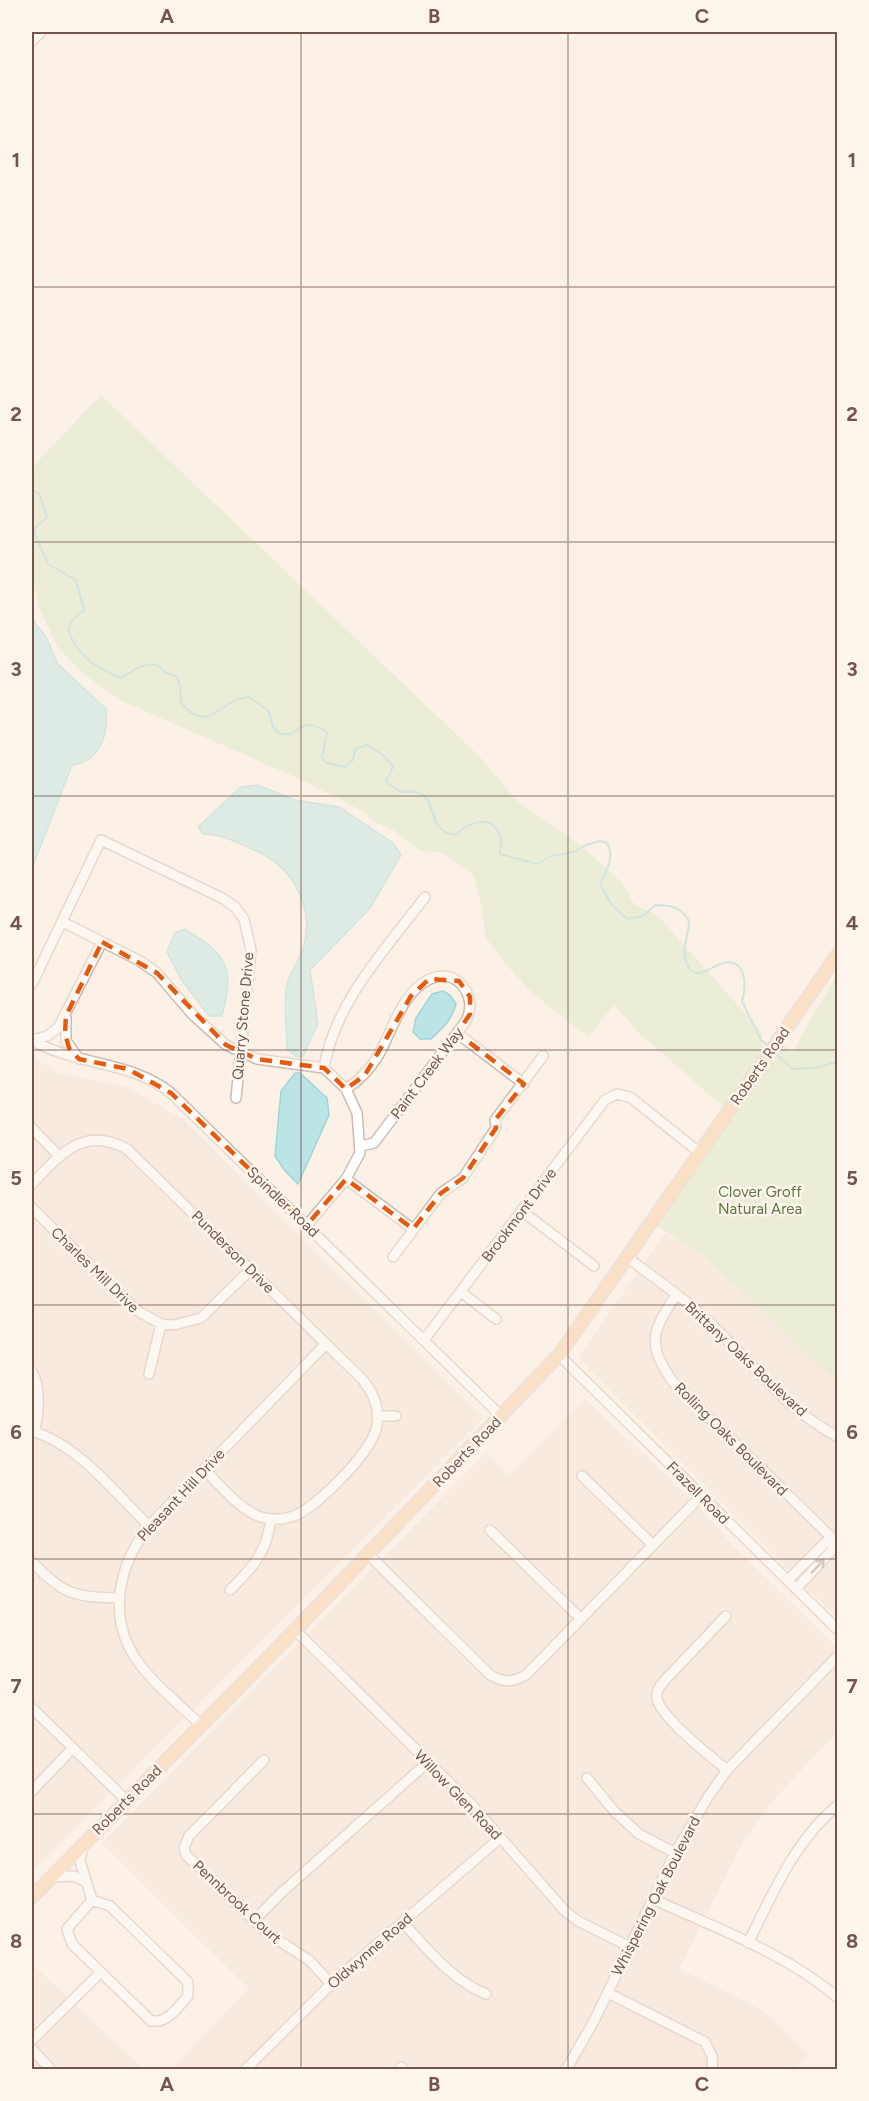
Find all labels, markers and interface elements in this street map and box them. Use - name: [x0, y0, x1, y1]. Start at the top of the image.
- text: A: [160, 4, 175, 28]
- text: B: [428, 4, 440, 28]
- text: C: [695, 4, 709, 28]
- text: 1: [12, 148, 20, 172]
- text: 1: [848, 148, 856, 172]
- text: 2: [10, 402, 22, 426]
- text: 2: [846, 402, 858, 426]
- text: 3: [10, 657, 22, 681]
- text: 3: [846, 657, 858, 681]
- text: 4: [10, 911, 23, 935]
- text: 4: [846, 911, 859, 935]
- street label: Quarry Stone Drive: [228, 951, 258, 1081]
- street label: Paint Creek Way: [387, 1024, 467, 1122]
- street label: Roberts Road: [727, 1024, 793, 1108]
- street label: Spindler Road: [243, 1163, 323, 1241]
- street label: Brookmont Drive: [478, 1165, 560, 1265]
- text: 5: [10, 1166, 22, 1190]
- text: 5: [846, 1166, 858, 1190]
- park label: Clover Groff Natural Area: [718, 1183, 802, 1218]
- street label: Punderson Drive: [188, 1207, 278, 1297]
- street label: Charles Mill Drive: [47, 1223, 143, 1317]
- street label: Brittany Oaks Boulevard: [681, 1298, 811, 1420]
- street label: Rolling Oaks Boulevard: [671, 1379, 791, 1499]
- street label: Roberts Road: [429, 1413, 505, 1491]
- text: 6: [10, 1420, 22, 1444]
- text: 6: [846, 1420, 858, 1444]
- street label: Pleasant Hill Drive: [134, 1445, 228, 1545]
- street label: Frazell Road: [663, 1458, 733, 1528]
- one-way arrow: [811, 1558, 825, 1573]
- text: 7: [10, 1674, 22, 1698]
- text: 7: [846, 1674, 858, 1698]
- street label: Willow Glen Road: [411, 1746, 505, 1844]
- street label: Roberts Road: [88, 1761, 166, 1839]
- street label: Whispering Oak Boulevard: [608, 1813, 704, 1979]
- street label: Pennbrook Court: [189, 1856, 285, 1948]
- street label: Oldwynne Road: [324, 1909, 416, 1993]
- text: 8: [10, 1929, 22, 1953]
- text: 8: [846, 1929, 858, 1953]
- text: A: [160, 2072, 175, 2096]
- text: B: [428, 2072, 440, 2096]
- text: C: [695, 2072, 709, 2096]

